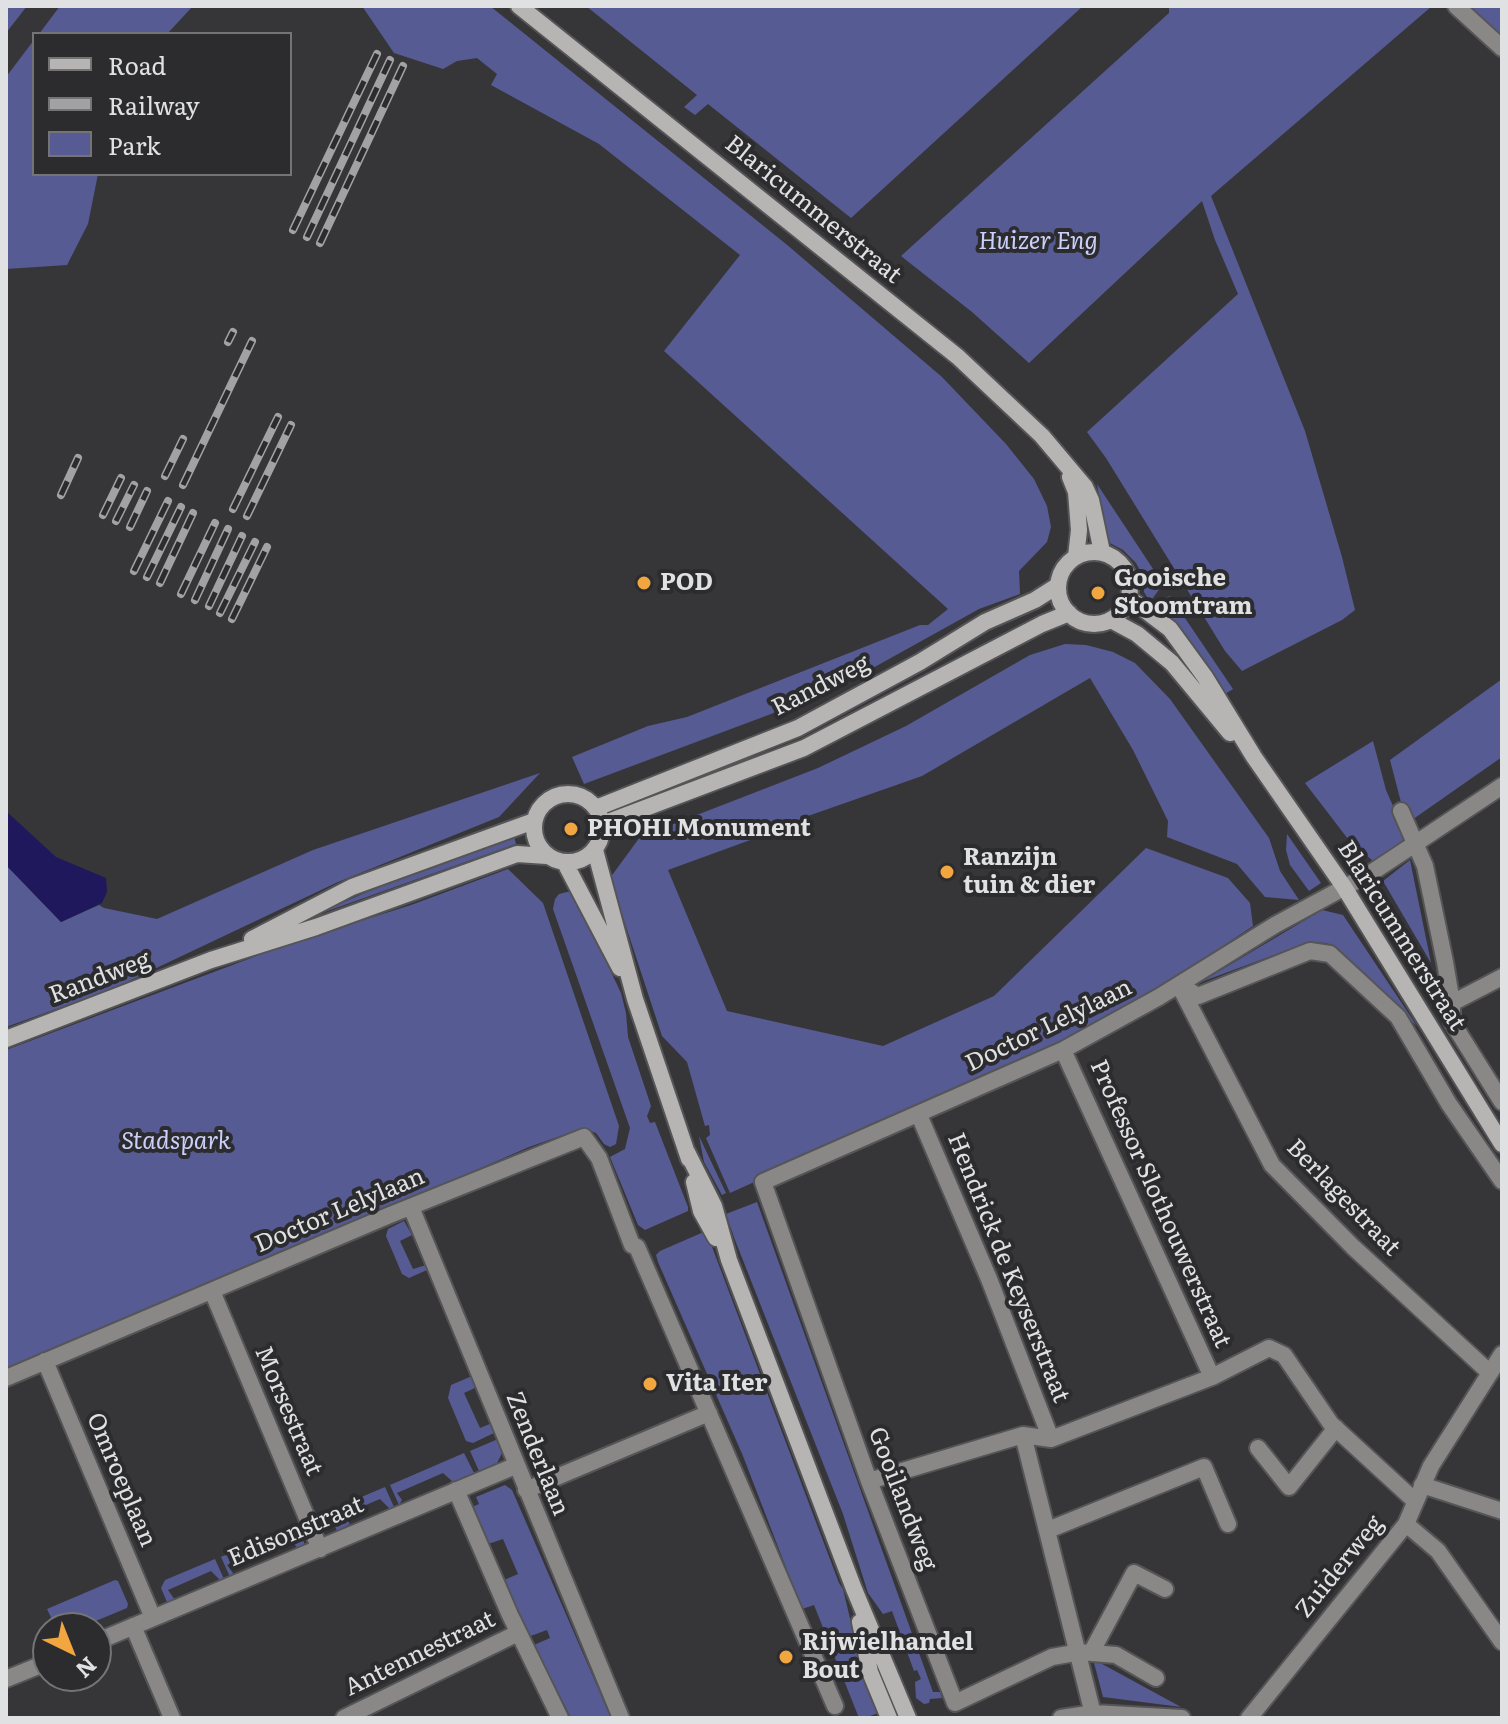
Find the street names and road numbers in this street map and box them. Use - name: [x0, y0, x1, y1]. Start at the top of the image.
- street label: Blaricummerstraat: [719, 130, 907, 290]
- street label: Randweg: [767, 649, 875, 723]
- street label: Blaricummerstraat: [1331, 836, 1471, 1036]
- street label: Randweg: [45, 946, 155, 1010]
- street label: Doctor Lelylaan: [961, 973, 1137, 1079]
- street label: Professor Slothouwerstraat: [1083, 1056, 1237, 1352]
- street label: Hendrick de Keyserstraat: [941, 1129, 1075, 1407]
- street label: Berlagestraat: [1280, 1134, 1406, 1262]
- street label: Doctor Lelylaan: [251, 1162, 429, 1260]
- street label: Morsestraat: [248, 1342, 328, 1480]
- street label: Zenderlaan: [499, 1388, 575, 1520]
- street label: Omroeplaan: [80, 1409, 162, 1551]
- street label: Gooilandweg: [861, 1423, 943, 1575]
- street label: Edisonstraat: [224, 1491, 368, 1573]
- street label: Zuiderweg: [1290, 1510, 1390, 1624]
- street label: Antennestraat: [340, 1605, 500, 1703]

